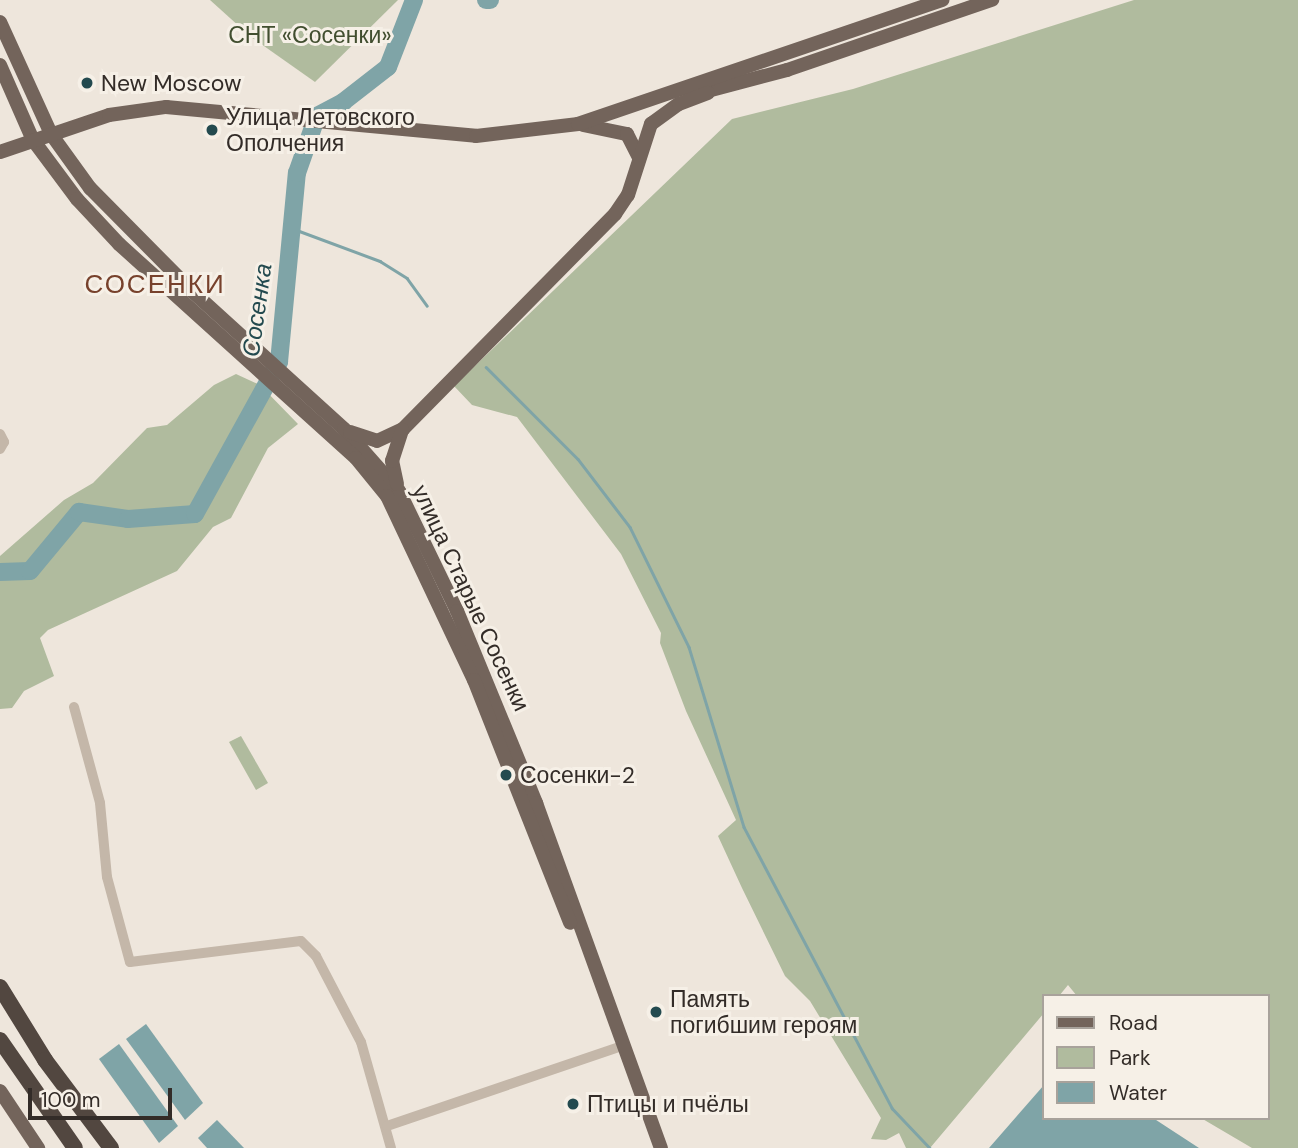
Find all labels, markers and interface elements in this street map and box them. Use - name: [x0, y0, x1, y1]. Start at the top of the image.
- park label: СНТ «Сосенки»: [228, 21, 392, 49]
- place label: New Moscow: [101, 69, 242, 97]
- marker: New Moscow: [79, 75, 95, 91]
- place label: Улица Летовского Ополчения: [226, 103, 415, 157]
- marker: Улица Летовского Ополчения: [204, 122, 220, 138]
- water label: Сосенка: [236, 261, 278, 359]
- district label: СОСЕНКИ: [85, 269, 225, 301]
- street label: улица Старые Сосенки: [406, 480, 536, 716]
- place label: Сосенки-2: [520, 761, 635, 789]
- marker: Сосенки-2: [498, 767, 514, 783]
- place label: Память погибшим героям: [670, 985, 857, 1039]
- legend: [1042, 994, 1270, 1120]
- marker: Память погибшим героям: [648, 1004, 664, 1020]
- text: Road: [1109, 1009, 1158, 1037]
- text: Park: [1109, 1044, 1150, 1072]
- scale bar: [32, 1074, 175, 1118]
- text: Water: [1109, 1079, 1167, 1107]
- text: 100 m: [41, 1086, 101, 1114]
- place label: Птицы и пчёлы: [587, 1090, 749, 1118]
- marker: Птицы и пчёлы: [565, 1096, 581, 1112]

